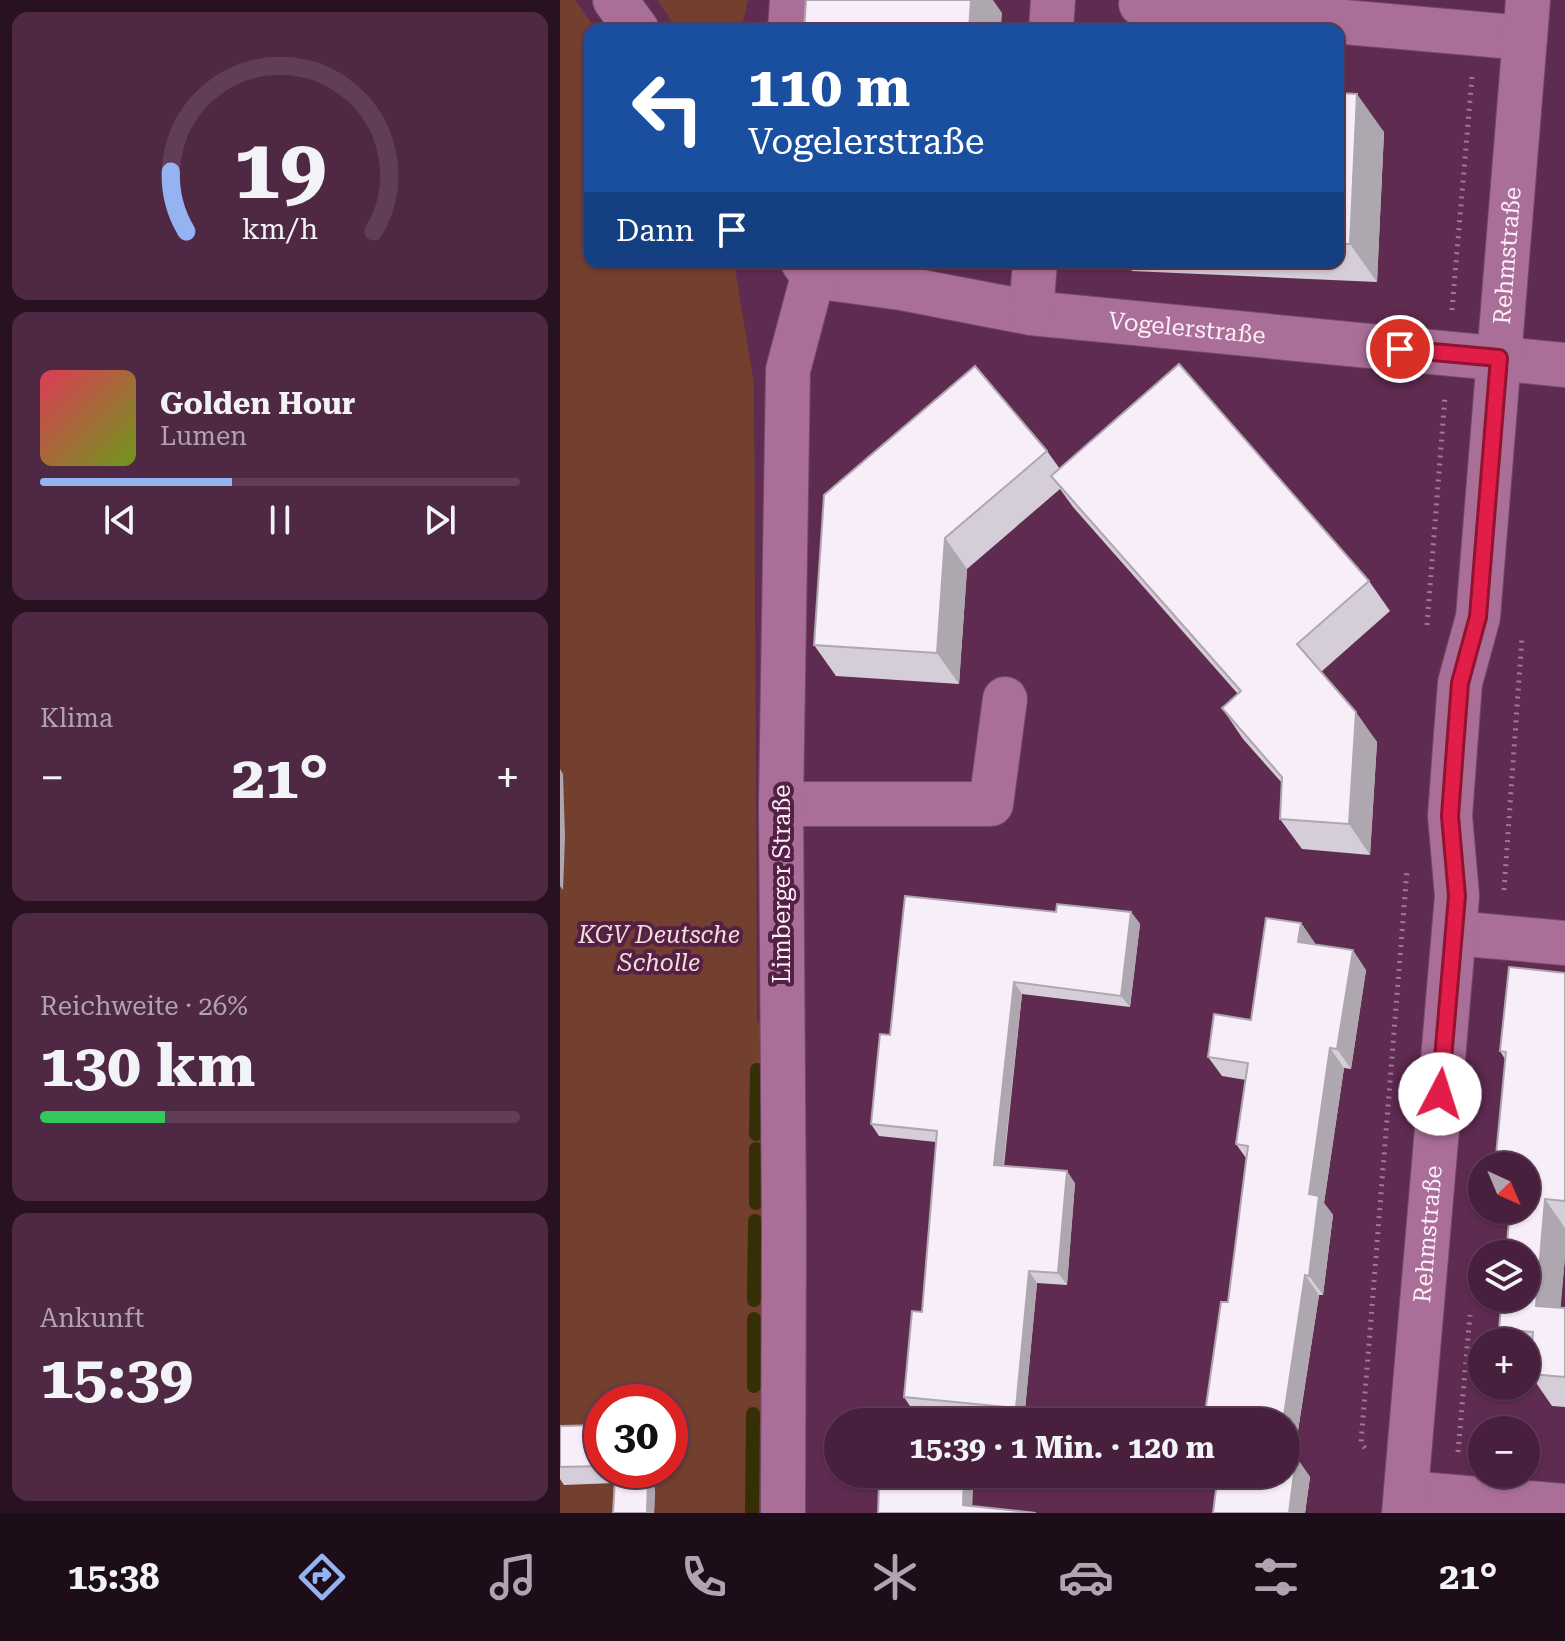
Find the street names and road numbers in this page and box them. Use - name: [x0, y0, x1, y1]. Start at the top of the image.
- street label: Rehmstraße: [1488, 186, 1527, 325]
- street label: Vogelerstraße: [1107, 307, 1267, 350]
- street label: Limberger Straße: [768, 785, 796, 983]
- street label: Rehmstraße: [1408, 1164, 1448, 1304]

